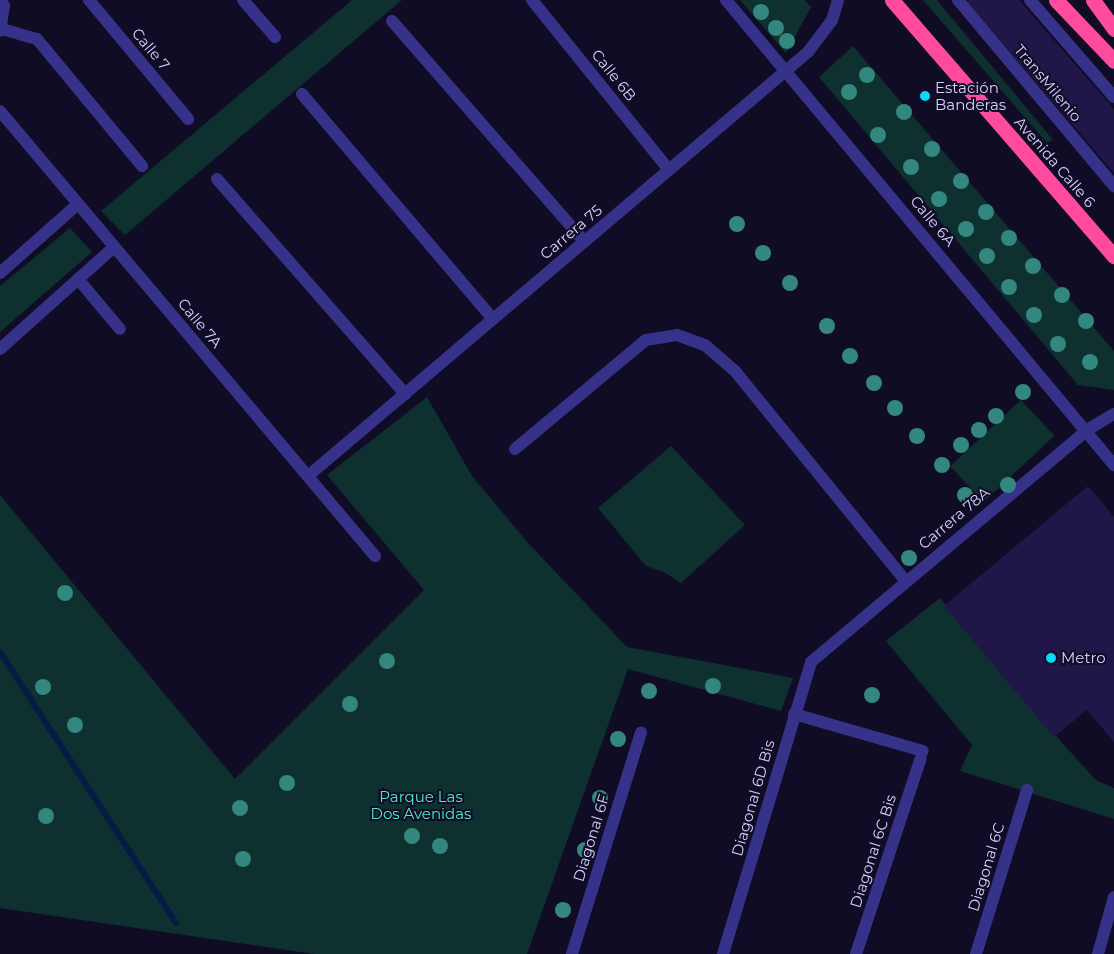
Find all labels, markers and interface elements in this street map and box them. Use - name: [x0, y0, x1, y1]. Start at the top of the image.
- street label: Calle 7: [128, 24, 174, 74]
- street label: TransMilenio: [1011, 41, 1085, 125]
- street label: Calle 6B: [588, 46, 640, 104]
- place label: Estación Banderas: [935, 78, 1006, 113]
- marker: Estación Banderas: [919, 90, 931, 102]
- street label: Avenida Calle 6: [1011, 113, 1099, 211]
- street label: Calle 6A: [907, 192, 959, 250]
- street label: Carrera 75: [536, 201, 606, 263]
- street label: Calle 7A: [174, 295, 226, 351]
- street label: Carrera 78A: [915, 483, 993, 553]
- place label: Metro: [1061, 649, 1106, 667]
- marker: Metro: [1045, 652, 1057, 664]
- street label: Diagonal 6D Bis: [728, 738, 778, 858]
- park label: Parque Las Dos Avenidas: [371, 787, 471, 822]
- street label: Diagonal 6F: [569, 792, 613, 884]
- street label: Diagonal 6C Bis: [846, 792, 900, 910]
- street label: Diagonal 6C: [964, 821, 1008, 913]

